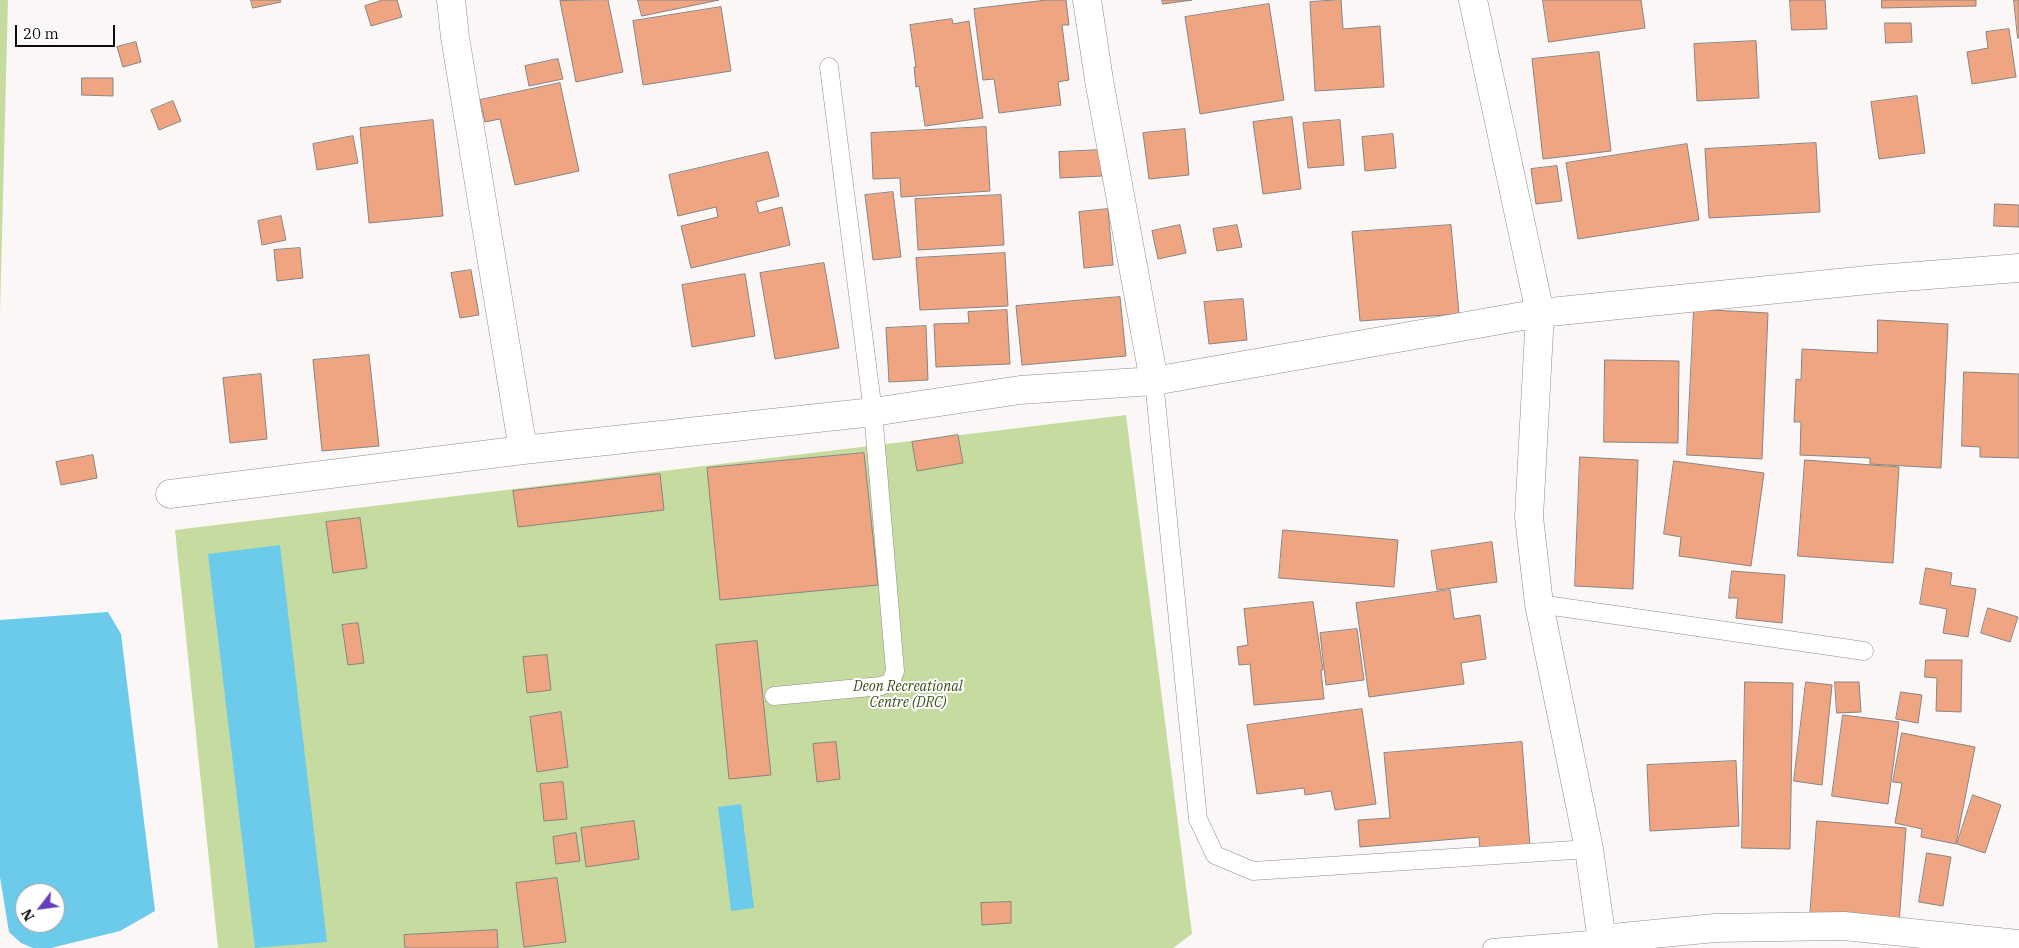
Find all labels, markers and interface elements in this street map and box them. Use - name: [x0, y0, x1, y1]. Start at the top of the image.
- scale bar: [18, 15, 118, 47]
- text: 20 m: [23, 24, 59, 43]
- park label: Deon Recreational Centre (DRC): [853, 679, 963, 712]
- north arrow: [15, 883, 65, 933]
- text: N: [17, 906, 38, 924]

